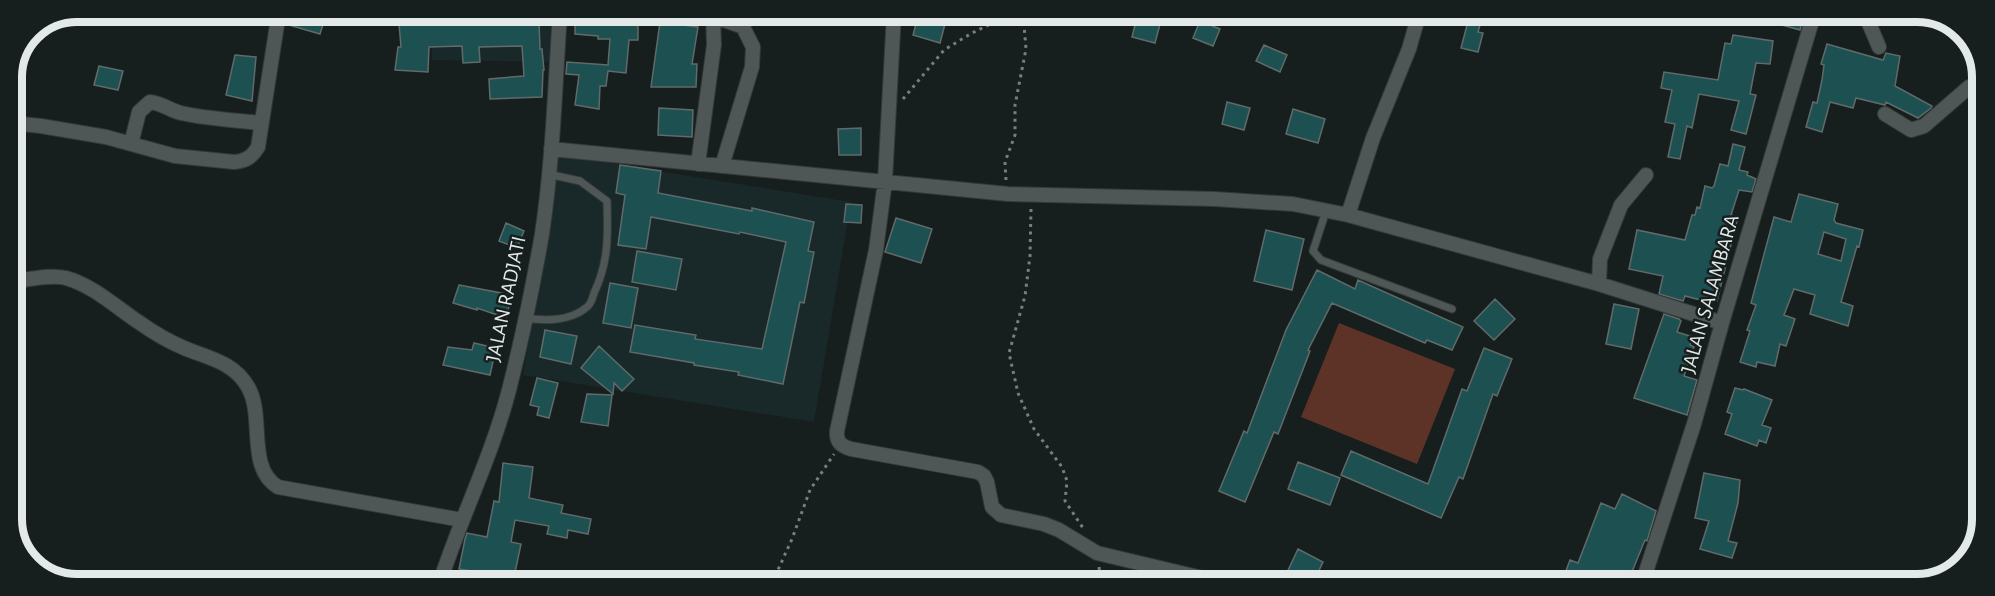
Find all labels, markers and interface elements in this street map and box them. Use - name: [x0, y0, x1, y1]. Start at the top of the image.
- street label: JALAN SALAMBARA: [1677, 212, 1743, 376]
- street label: JALAN RADJATI: [482, 234, 530, 364]

